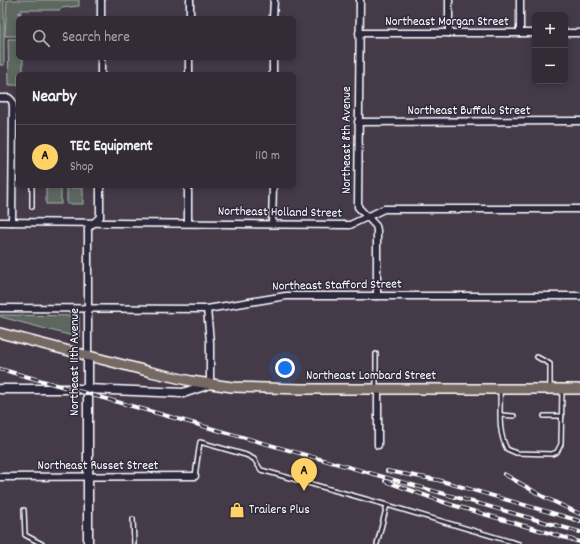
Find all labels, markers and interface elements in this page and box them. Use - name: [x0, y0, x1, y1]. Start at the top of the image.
- map controls: [532, 12, 568, 84]
- button: +: [532, 12, 568, 48]
- street label: Northeast Morgan Street: [385, 13, 509, 32]
- search box: [16, 16, 296, 60]
- icon: search: [30, 27, 52, 49]
- text: Search here: [62, 27, 130, 49]
- button: −: [532, 48, 568, 84]
- text: Nearby: [32, 86, 76, 110]
- street label: Northeast 8th Avenue: [338, 86, 357, 194]
- street label: Northeast Buffalo Street: [408, 102, 531, 121]
- text: TEC Equipment: [70, 136, 153, 158]
- text: A: [41, 147, 49, 166]
- text: 110 m: [255, 147, 280, 166]
- text: Shop: [70, 158, 93, 177]
- street label: Northeast Holland Street: [218, 202, 342, 224]
- street label: Northeast Stafford Street: [272, 275, 402, 297]
- street label: Northeast 11th Avenue: [66, 308, 85, 416]
- your location: [275, 358, 295, 378]
- street label: Northeast Lombard Street: [306, 367, 436, 386]
- street label: Northeast Russet Street: [38, 457, 159, 476]
- pin: A: [291, 458, 317, 491]
- shop icon: Trailers Plus: [228, 501, 246, 519]
- place label: Trailers Plus: [249, 501, 310, 520]

